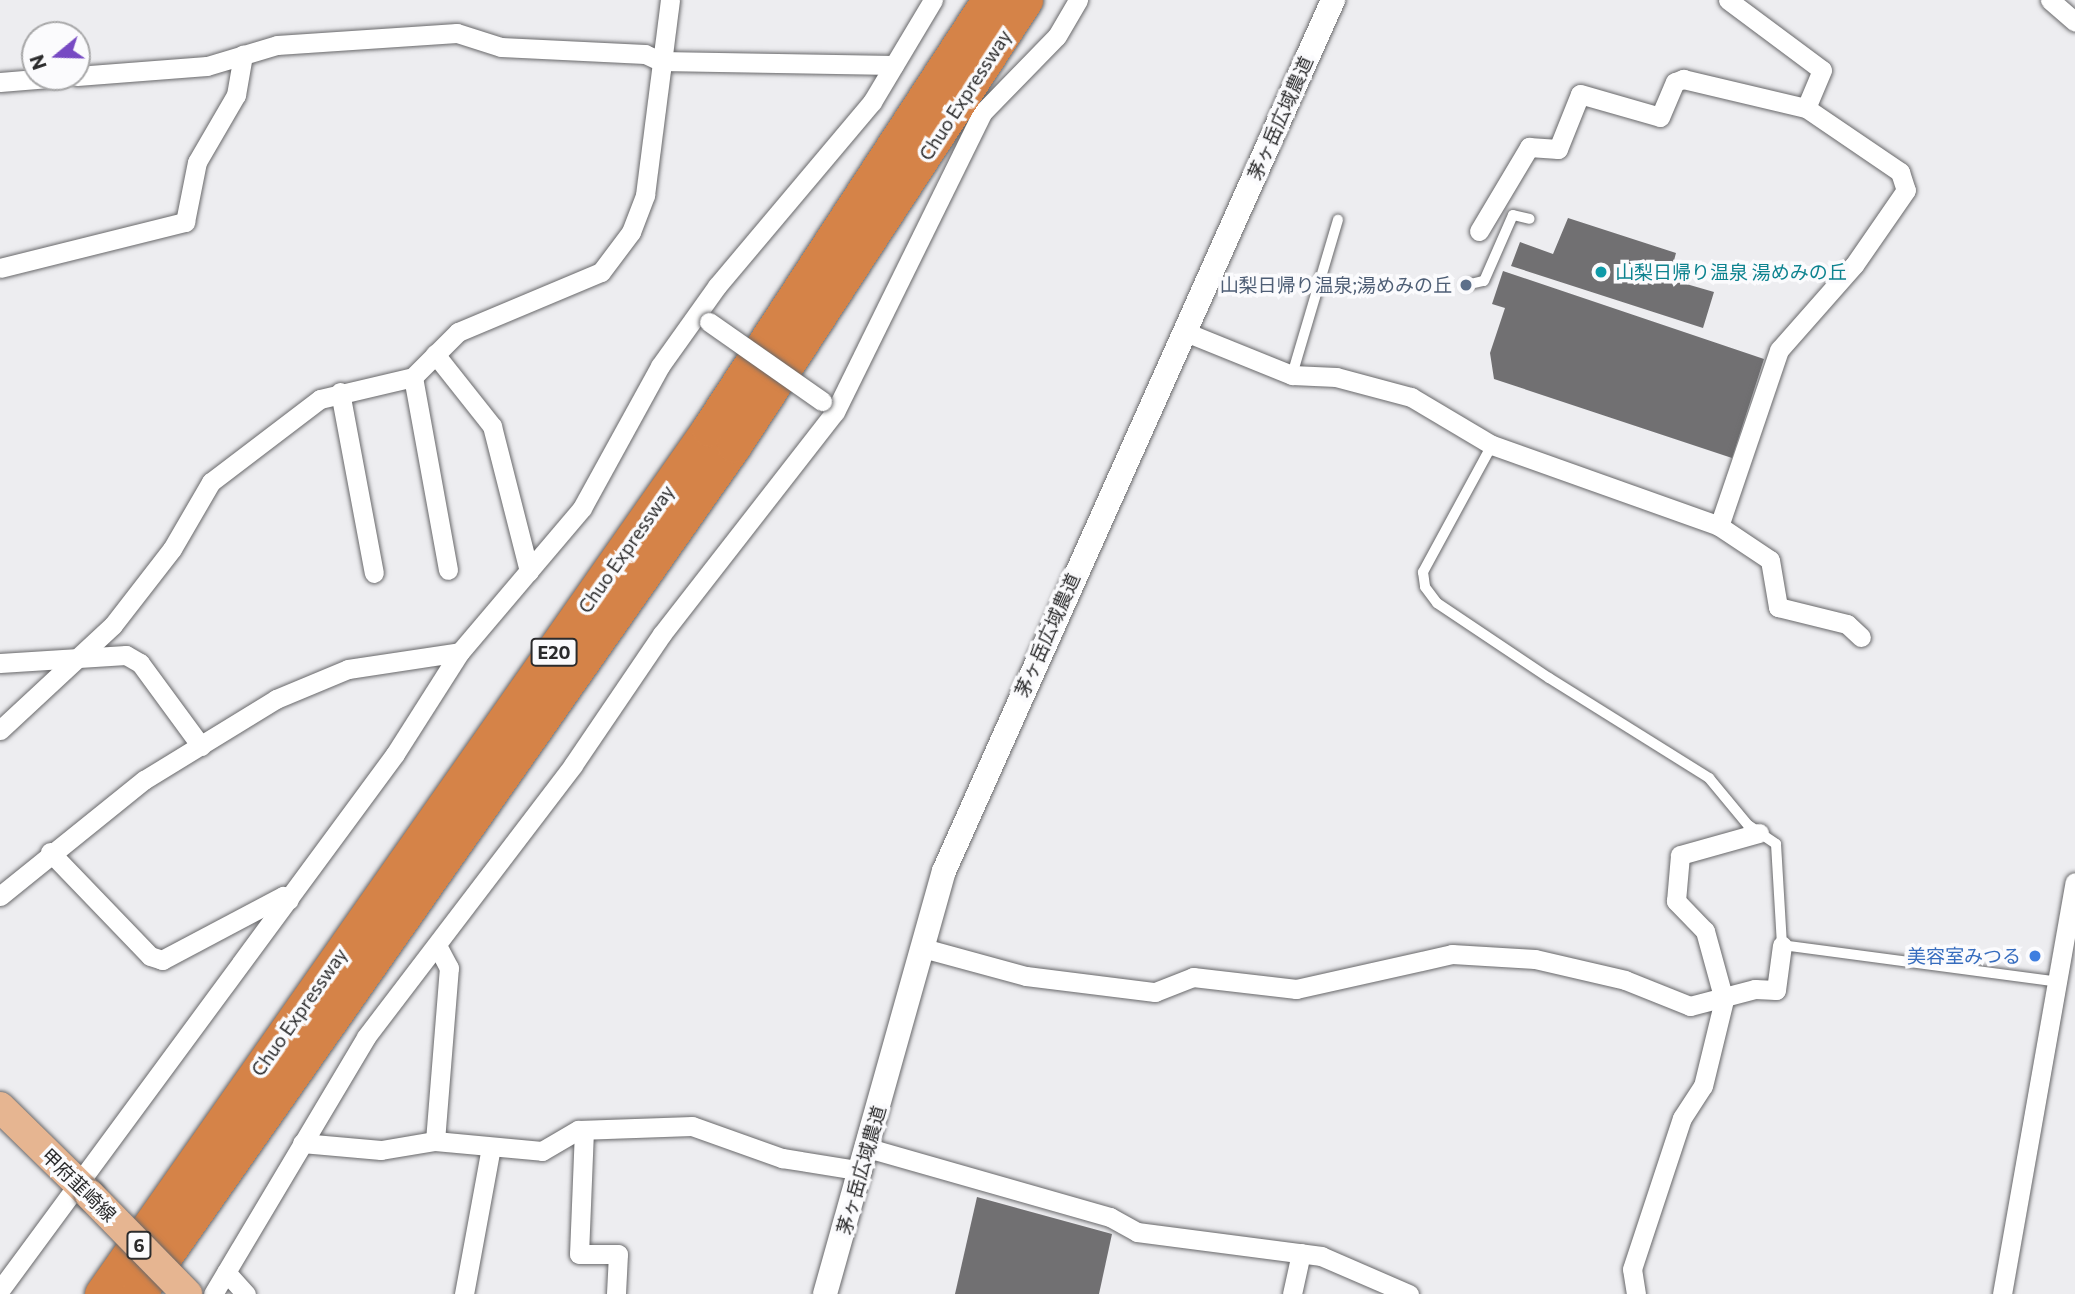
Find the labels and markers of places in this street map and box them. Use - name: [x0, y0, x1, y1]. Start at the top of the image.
- place label: 山梨日帰り温泉 湯めみの丘: [1615, 261, 1847, 283]
- marker: 山梨日帰り温泉 湯めみの丘: [1593, 264, 1609, 280]
- place label: 山梨日帰り温泉;湯めみの丘: [1220, 274, 1452, 296]
- marker: 山梨日帰り温泉;湯めみの丘: [1458, 277, 1474, 293]
- place label: 美容室みつる: [1907, 945, 2021, 967]
- marker: 美容室みつる: [2027, 948, 2043, 964]

